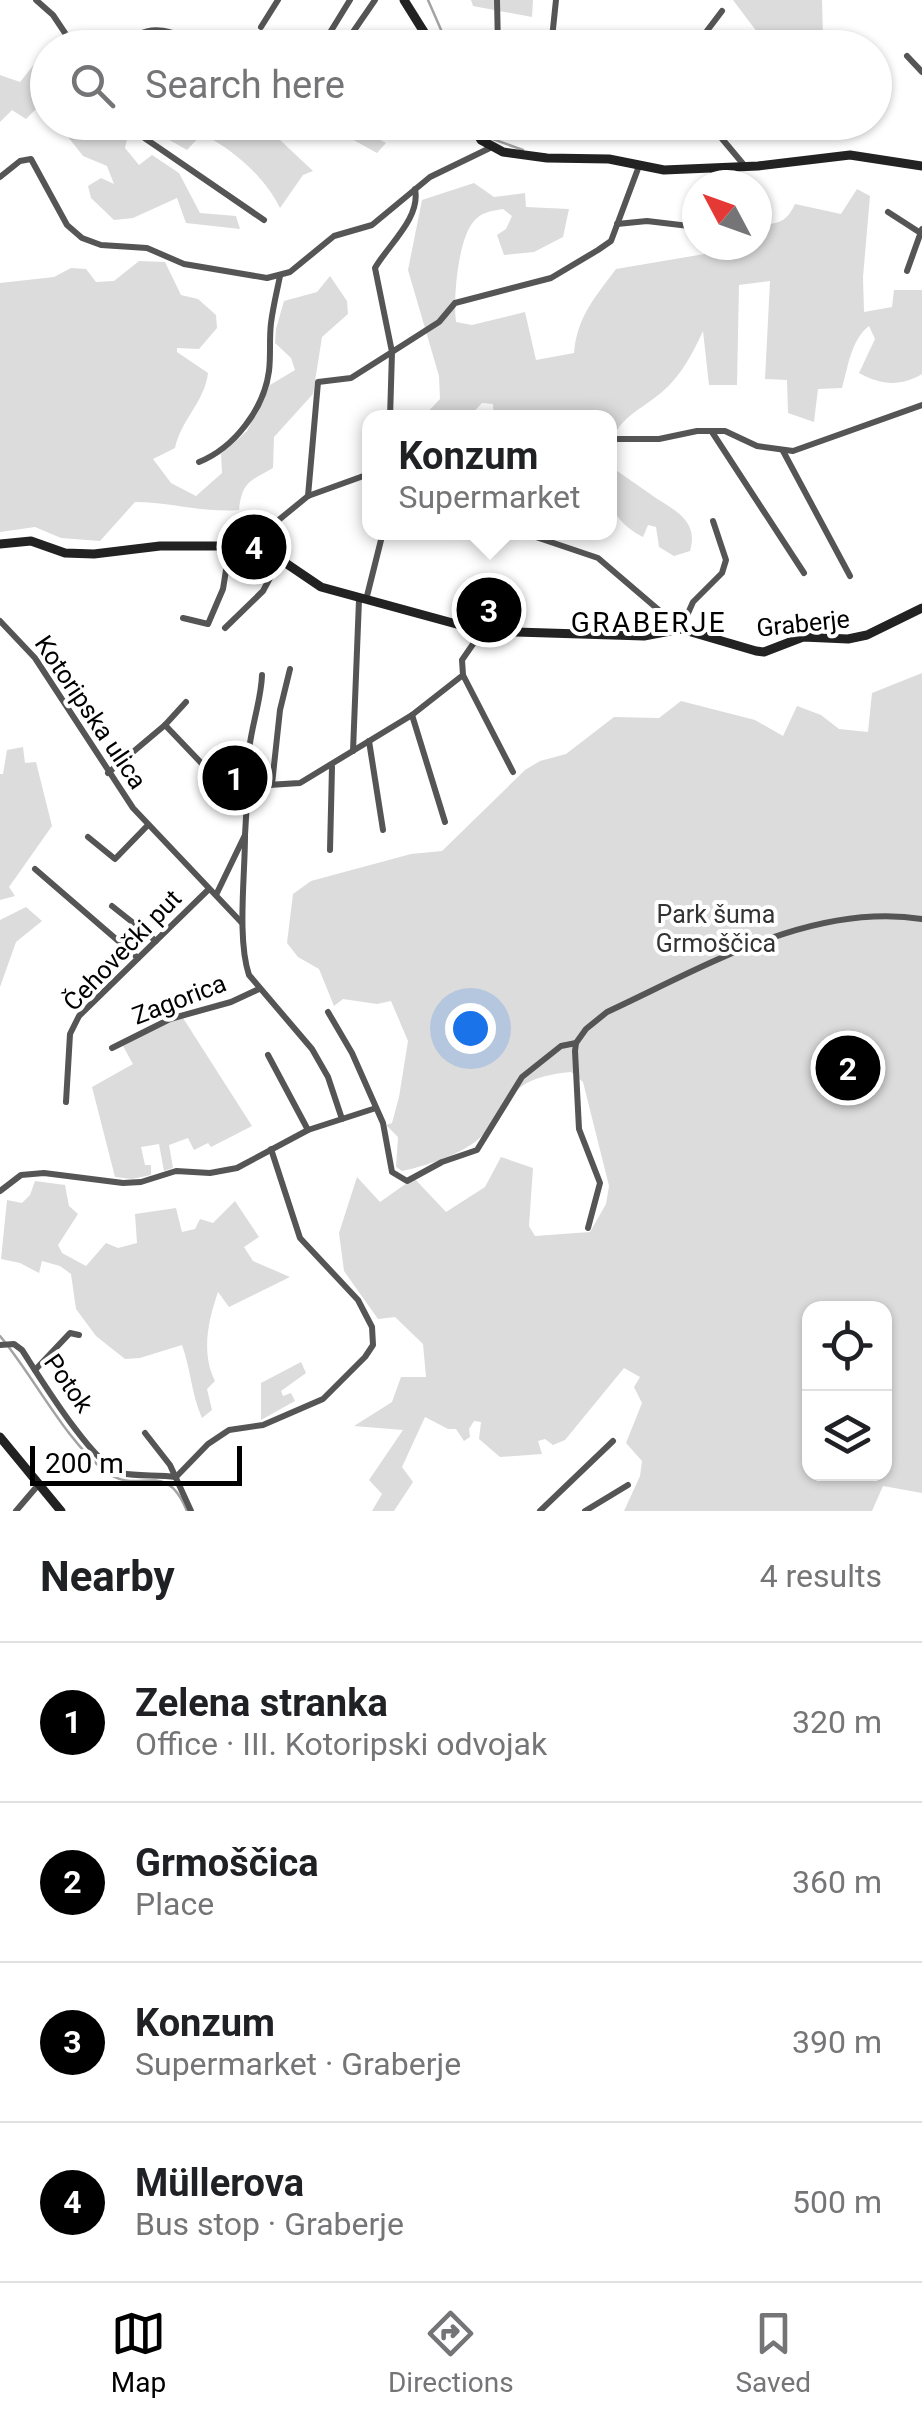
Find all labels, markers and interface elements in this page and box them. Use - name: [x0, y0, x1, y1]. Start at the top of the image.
- search box: [30, 30, 892, 140]
- icon: search: [65, 58, 120, 113]
- text: Search here: [145, 63, 345, 107]
- north arrow: [682, 170, 772, 260]
- popup: [362, 410, 617, 540]
- text: Konzum: [398, 434, 538, 478]
- text: Supermarket: [398, 478, 581, 516]
- pin: 4: [222, 510, 286, 584]
- pin: 3: [456, 572, 522, 648]
- street label: Graberje: [755, 604, 851, 643]
- district label: GRABERJE: [571, 606, 727, 639]
- street label: Kotoripska ulica: [29, 630, 152, 794]
- pin: 1: [202, 740, 268, 816]
- street label: Čehovečki put: [57, 883, 187, 1017]
- park label: Park šuma Grmoščica: [656, 900, 776, 958]
- street label: Zagorica: [128, 968, 230, 1031]
- your location: [445, 1003, 496, 1054]
- pin: 2: [816, 1030, 880, 1106]
- map controls: [802, 1301, 892, 1481]
- button: locate: [802, 1301, 892, 1391]
- street label: Potok: [38, 1348, 99, 1418]
- button: layers: [802, 1391, 892, 1481]
- scale bar: [30, 1441, 242, 1486]
- text: 200 m: [45, 1447, 124, 1480]
- text: Nearby: [40, 1552, 175, 1601]
- text: 4 results: [760, 1557, 882, 1595]
- text: Zelena stranka: [135, 1681, 388, 1725]
- text: 1: [63, 1703, 82, 1741]
- text: 320 m: [792, 1703, 882, 1741]
- text: Office · III. Kotoripski odvojak: [135, 1725, 547, 1763]
- text: Grmoščica: [135, 1841, 319, 1885]
- text: 2: [63, 1863, 82, 1901]
- text: 360 m: [792, 1863, 882, 1901]
- text: Place: [135, 1885, 214, 1923]
- text: Konzum: [135, 2001, 275, 2045]
- text: 3: [63, 2023, 82, 2061]
- text: 390 m: [792, 2023, 882, 2061]
- text: Supermarket · Graberje: [135, 2045, 461, 2083]
- text: Müllerova: [135, 2161, 304, 2205]
- text: 4: [63, 2183, 82, 2221]
- text: 500 m: [792, 2183, 882, 2221]
- text: Bus stop · Graberje: [135, 2205, 404, 2243]
- tab: Map: [111, 2306, 166, 2399]
- tab: Directions: [388, 2306, 514, 2399]
- tab: Saved: [735, 2306, 811, 2399]

